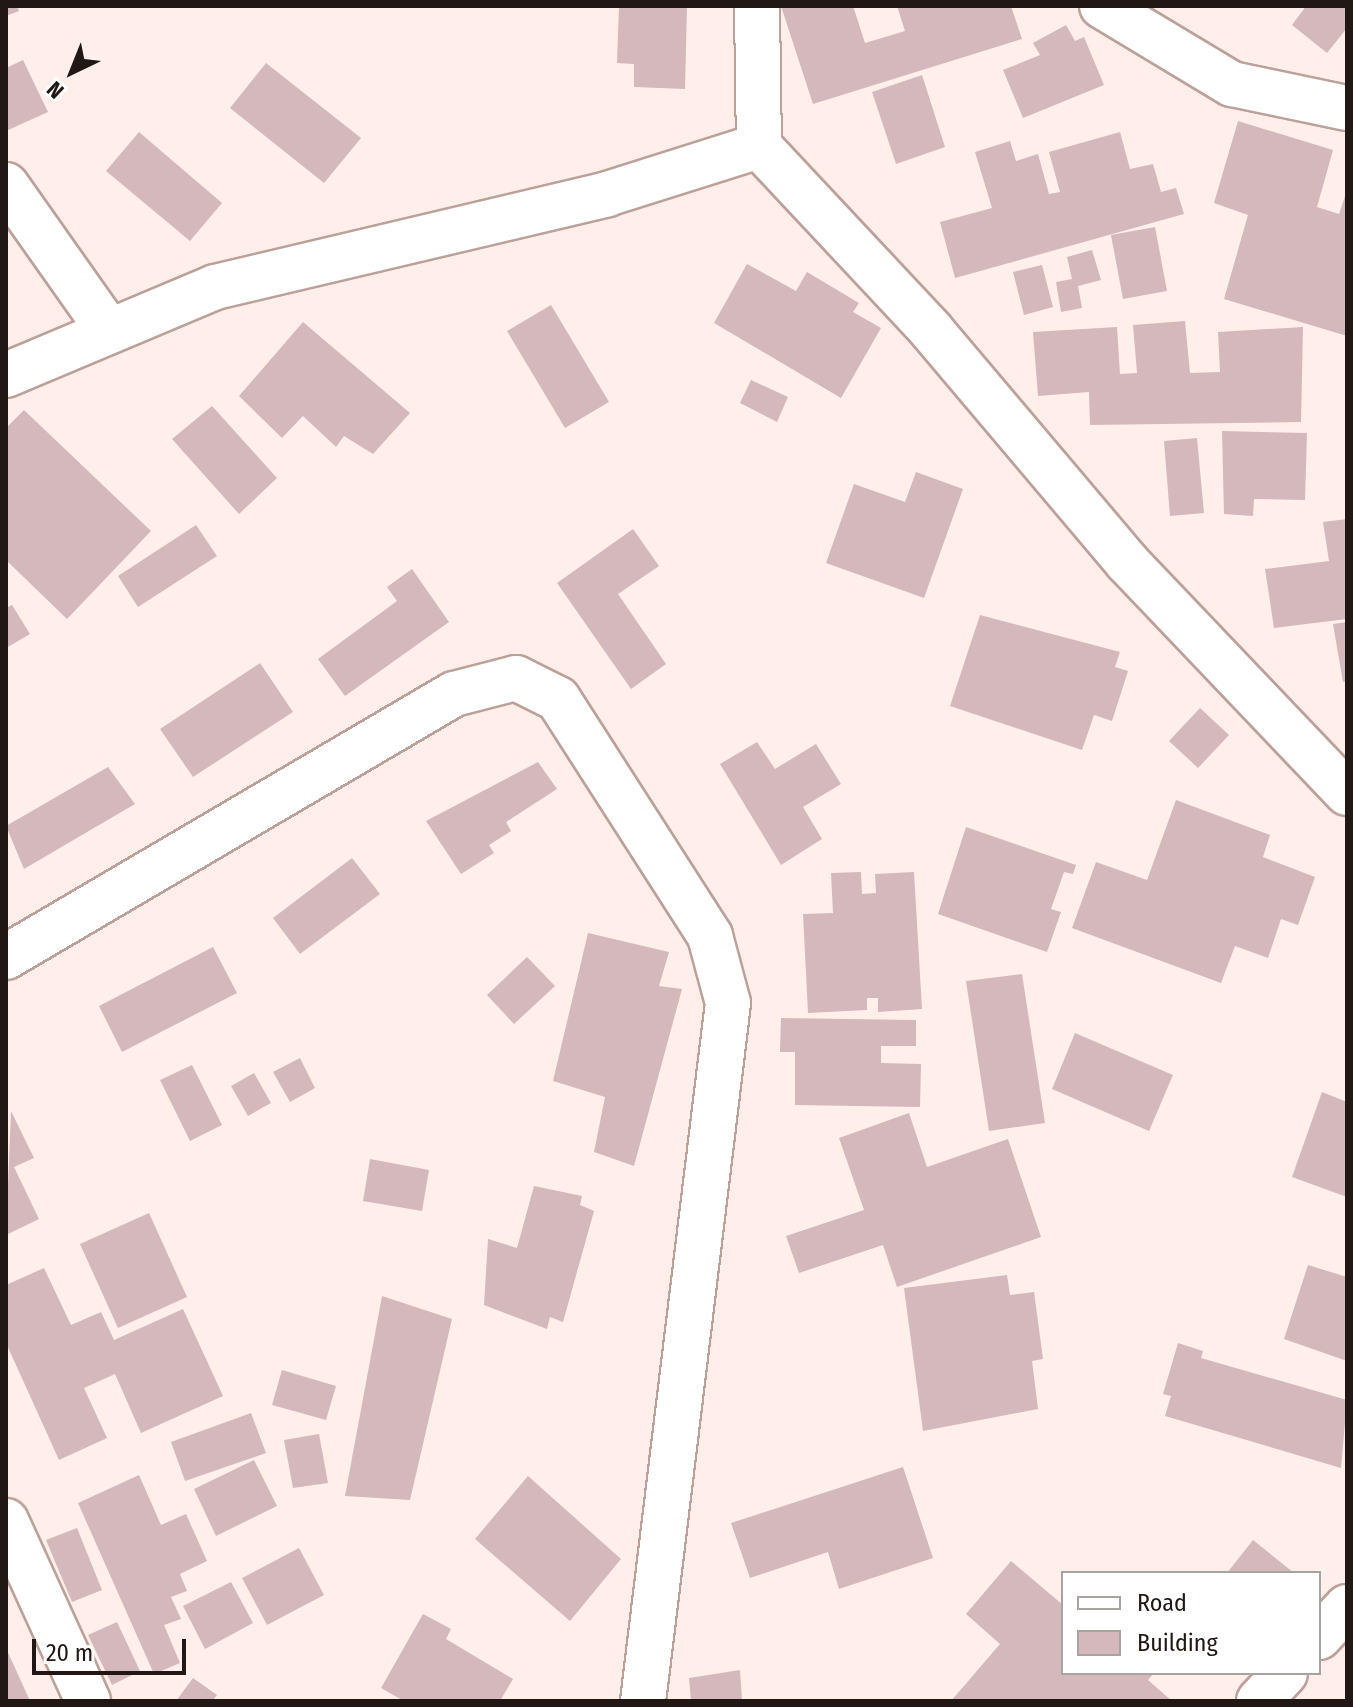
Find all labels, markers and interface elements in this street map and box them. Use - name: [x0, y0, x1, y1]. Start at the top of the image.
- north arrow: [32, 32, 112, 112]
- text: N: [41, 76, 69, 104]
- legend: [1061, 1571, 1321, 1675]
- text: Road: [1137, 1589, 1187, 1617]
- scale bar: [36, 1623, 190, 1673]
- text: Building: [1137, 1629, 1218, 1657]
- text: 20 m: [46, 1639, 93, 1667]

